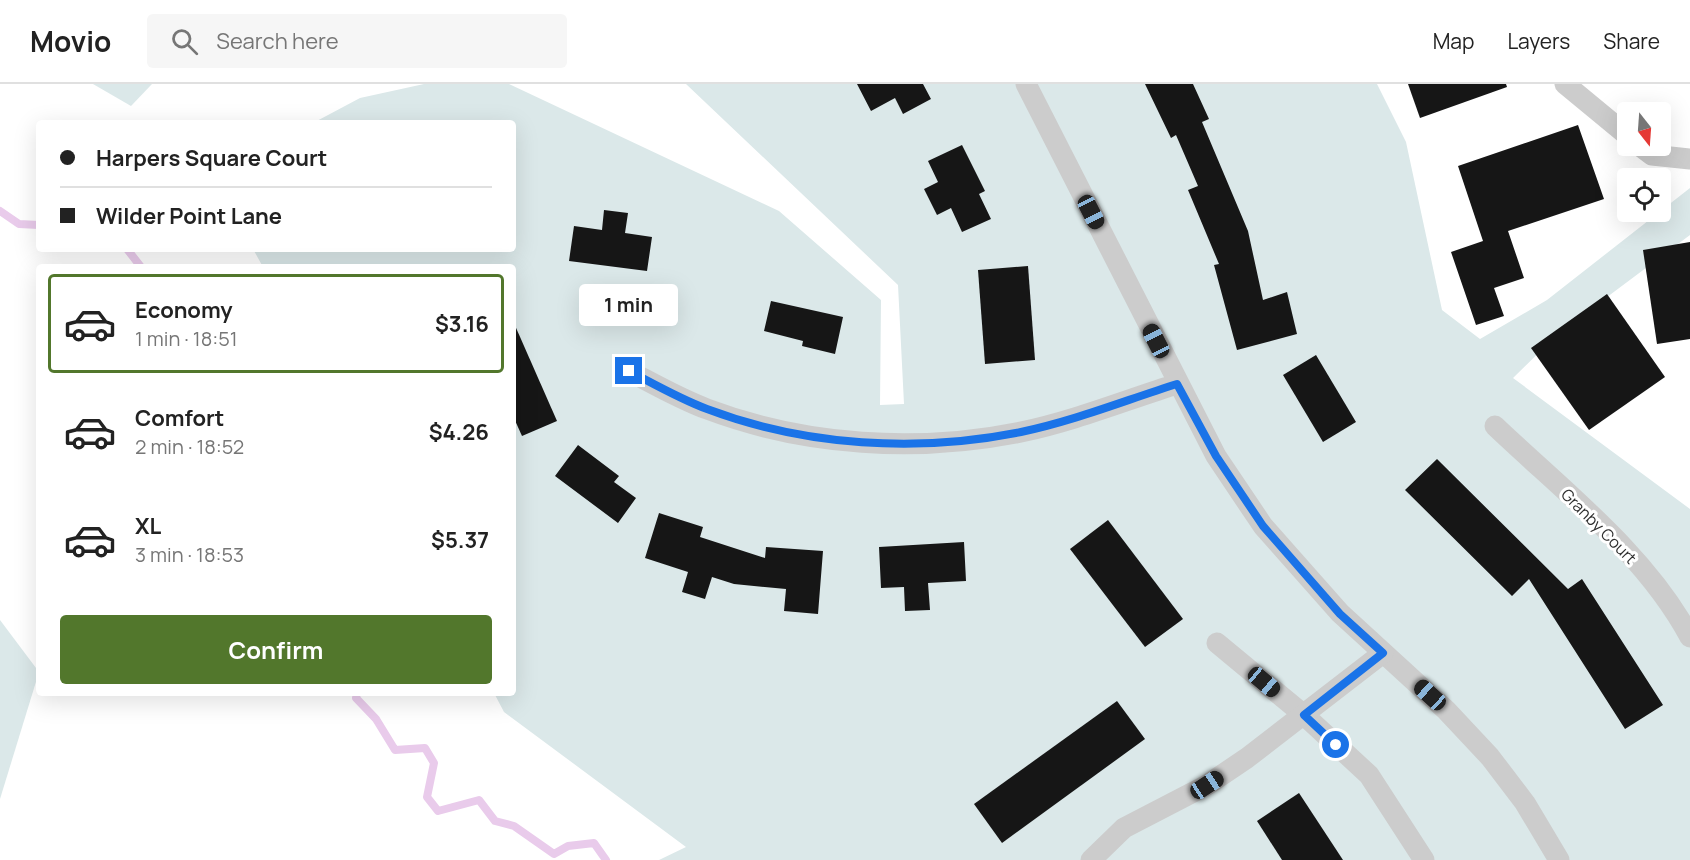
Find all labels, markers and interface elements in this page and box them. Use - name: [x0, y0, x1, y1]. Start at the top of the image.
- search box: [147, 14, 567, 68]
- text: Movio: [30, 22, 111, 60]
- icon: search: [168, 25, 201, 58]
- text: Search here: [216, 26, 339, 56]
- text: Map: [1433, 27, 1474, 55]
- text: Layers: [1507, 27, 1570, 55]
- text: Share: [1603, 27, 1660, 55]
- north arrow: [1617, 102, 1671, 156]
- map controls: [1617, 102, 1671, 222]
- text: Harpers Square Court: [96, 143, 327, 173]
- button: locate: [1617, 168, 1671, 222]
- car: [1075, 192, 1107, 232]
- text: Wilder Point Lane: [96, 201, 282, 231]
- callout: 1 min: [580, 284, 678, 326]
- text: 1 min: [604, 291, 653, 318]
- text: Economy: [135, 295, 233, 325]
- icon: car: [63, 297, 117, 351]
- text: $3.16: [435, 309, 489, 339]
- car: [1140, 321, 1172, 361]
- text: 1 min · 18:51: [135, 325, 238, 352]
- route end: [615, 357, 642, 384]
- text: Comfort: [135, 403, 224, 433]
- icon: car: [63, 405, 117, 459]
- text: $4.26: [429, 417, 489, 447]
- text: 2 min · 18:52: [135, 433, 244, 460]
- street label: Granby Court: [1556, 483, 1642, 569]
- text: XL: [135, 511, 161, 541]
- icon: car: [63, 513, 117, 567]
- text: $5.37: [431, 525, 489, 555]
- text: 3 min · 18:53: [135, 541, 244, 568]
- button: Confirm: [60, 615, 492, 684]
- car: [1244, 664, 1284, 700]
- car: [1411, 676, 1449, 714]
- route start: [1322, 731, 1349, 758]
- car: [1187, 768, 1227, 802]

